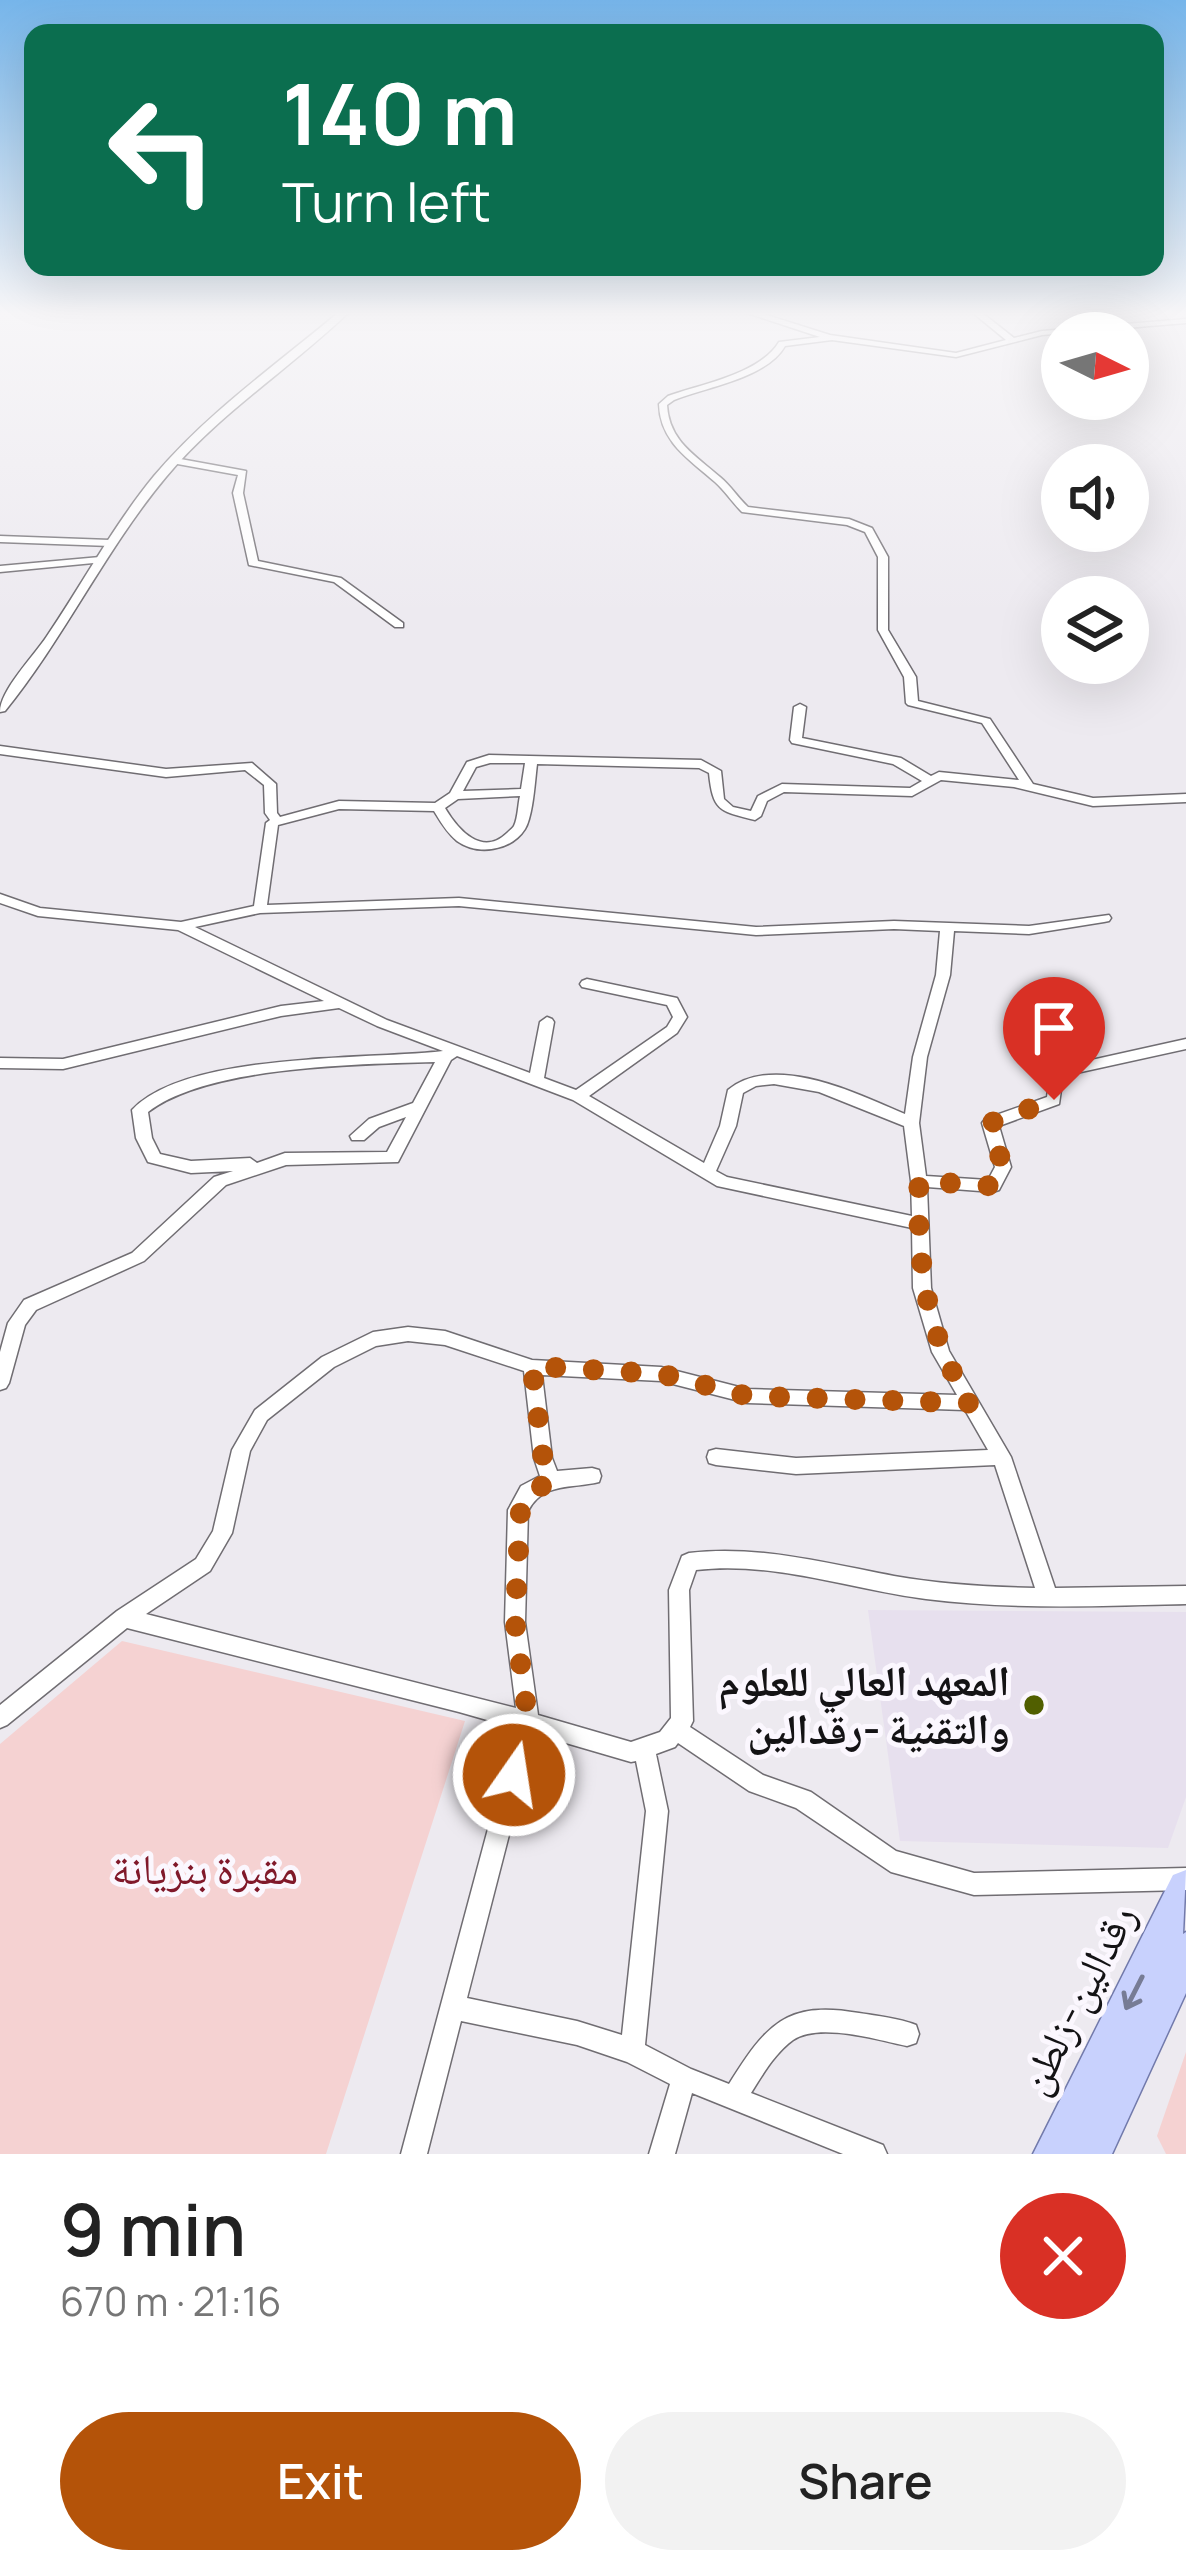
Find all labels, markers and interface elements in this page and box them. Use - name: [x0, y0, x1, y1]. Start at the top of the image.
- text: 140 m: [282, 55, 518, 170]
- icon: left: [84, 72, 240, 228]
- text: Turn left: [282, 164, 491, 238]
- north arrow: [1041, 312, 1149, 420]
- map controls: [1041, 312, 1149, 684]
- button: sound: [1041, 444, 1149, 552]
- button: layers: [1041, 576, 1149, 684]
- pin: [1003, 977, 1105, 1100]
- icon: arrive: [1021, 995, 1087, 1061]
- place label: المعهد العالي للعلوم والتقنية -رقدالين: [719, 1651, 1010, 1757]
- marker: المعهد العالي للعلوم والتقنية -رقدالين: [1021, 1692, 1047, 1718]
- position arrow: [451, 1712, 577, 1838]
- park label: مقبرة بنزيانة: [112, 1839, 298, 1897]
- street label: رقدالين-زلطن: [1003, 1894, 1149, 2104]
- one-way arrow: [1122, 1974, 1144, 2010]
- text: 9 min: [60, 2179, 246, 2278]
- button: close: [1000, 2193, 1126, 2319]
- text: 670 m · 21:16: [60, 2274, 281, 2328]
- button: Exit: [60, 2412, 581, 2550]
- button: Share: [605, 2412, 1126, 2550]

